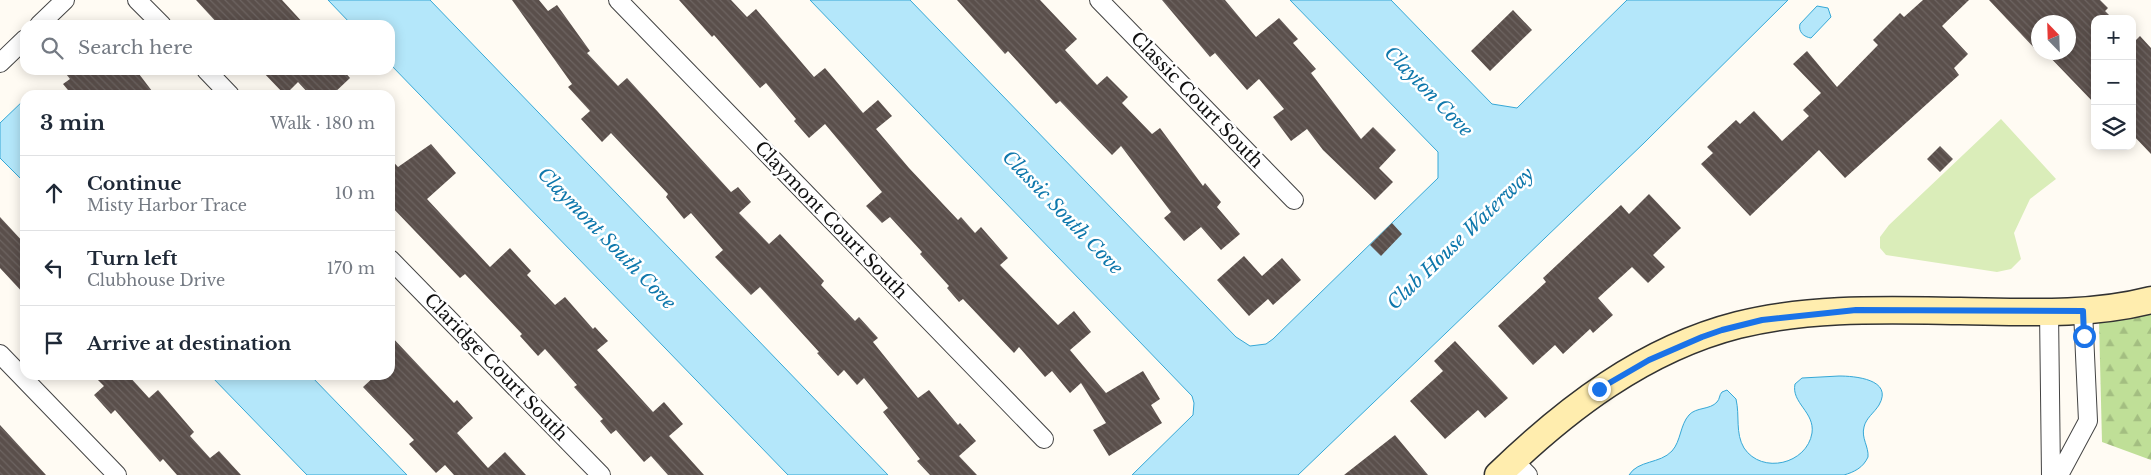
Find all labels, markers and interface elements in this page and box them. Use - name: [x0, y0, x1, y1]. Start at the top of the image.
- north arrow: [2031, 15, 2076, 60]
- map controls: [2091, 15, 2136, 150]
- button: +: [2091, 15, 2136, 60]
- search box: [20, 20, 395, 75]
- street label: Classic Court South: [1126, 27, 1268, 173]
- icon: search: [38, 34, 66, 62]
- text: Search here: [78, 36, 193, 59]
- water label: Clayton Cove: [1380, 41, 1478, 142]
- button: −: [2091, 60, 2136, 105]
- button: layers: [2091, 105, 2136, 150]
- text: 3 min: [40, 110, 105, 136]
- text: Walk · 180 m: [270, 113, 375, 133]
- street label: Claymont Court South: [750, 137, 912, 303]
- water label: Classic South Cove: [998, 146, 1128, 279]
- water label: Club House Waterway: [1382, 162, 1539, 314]
- water label: Claymont South Cove: [533, 163, 681, 314]
- text: Continue: [87, 172, 182, 195]
- icon: ahead: [40, 179, 68, 207]
- text: 10 m: [335, 183, 375, 203]
- text: Misty Harbor Trace: [87, 195, 247, 215]
- text: Turn left: [87, 247, 178, 270]
- icon: left: [40, 254, 68, 282]
- text: 170 m: [327, 258, 375, 278]
- text: Clubhouse Drive: [87, 270, 225, 290]
- street label: Claridge Court South: [420, 289, 572, 445]
- route start: [2073, 325, 2096, 348]
- icon: arrive: [40, 329, 68, 357]
- text: Arrive at destination: [87, 332, 291, 355]
- route end: [1588, 378, 1611, 401]

